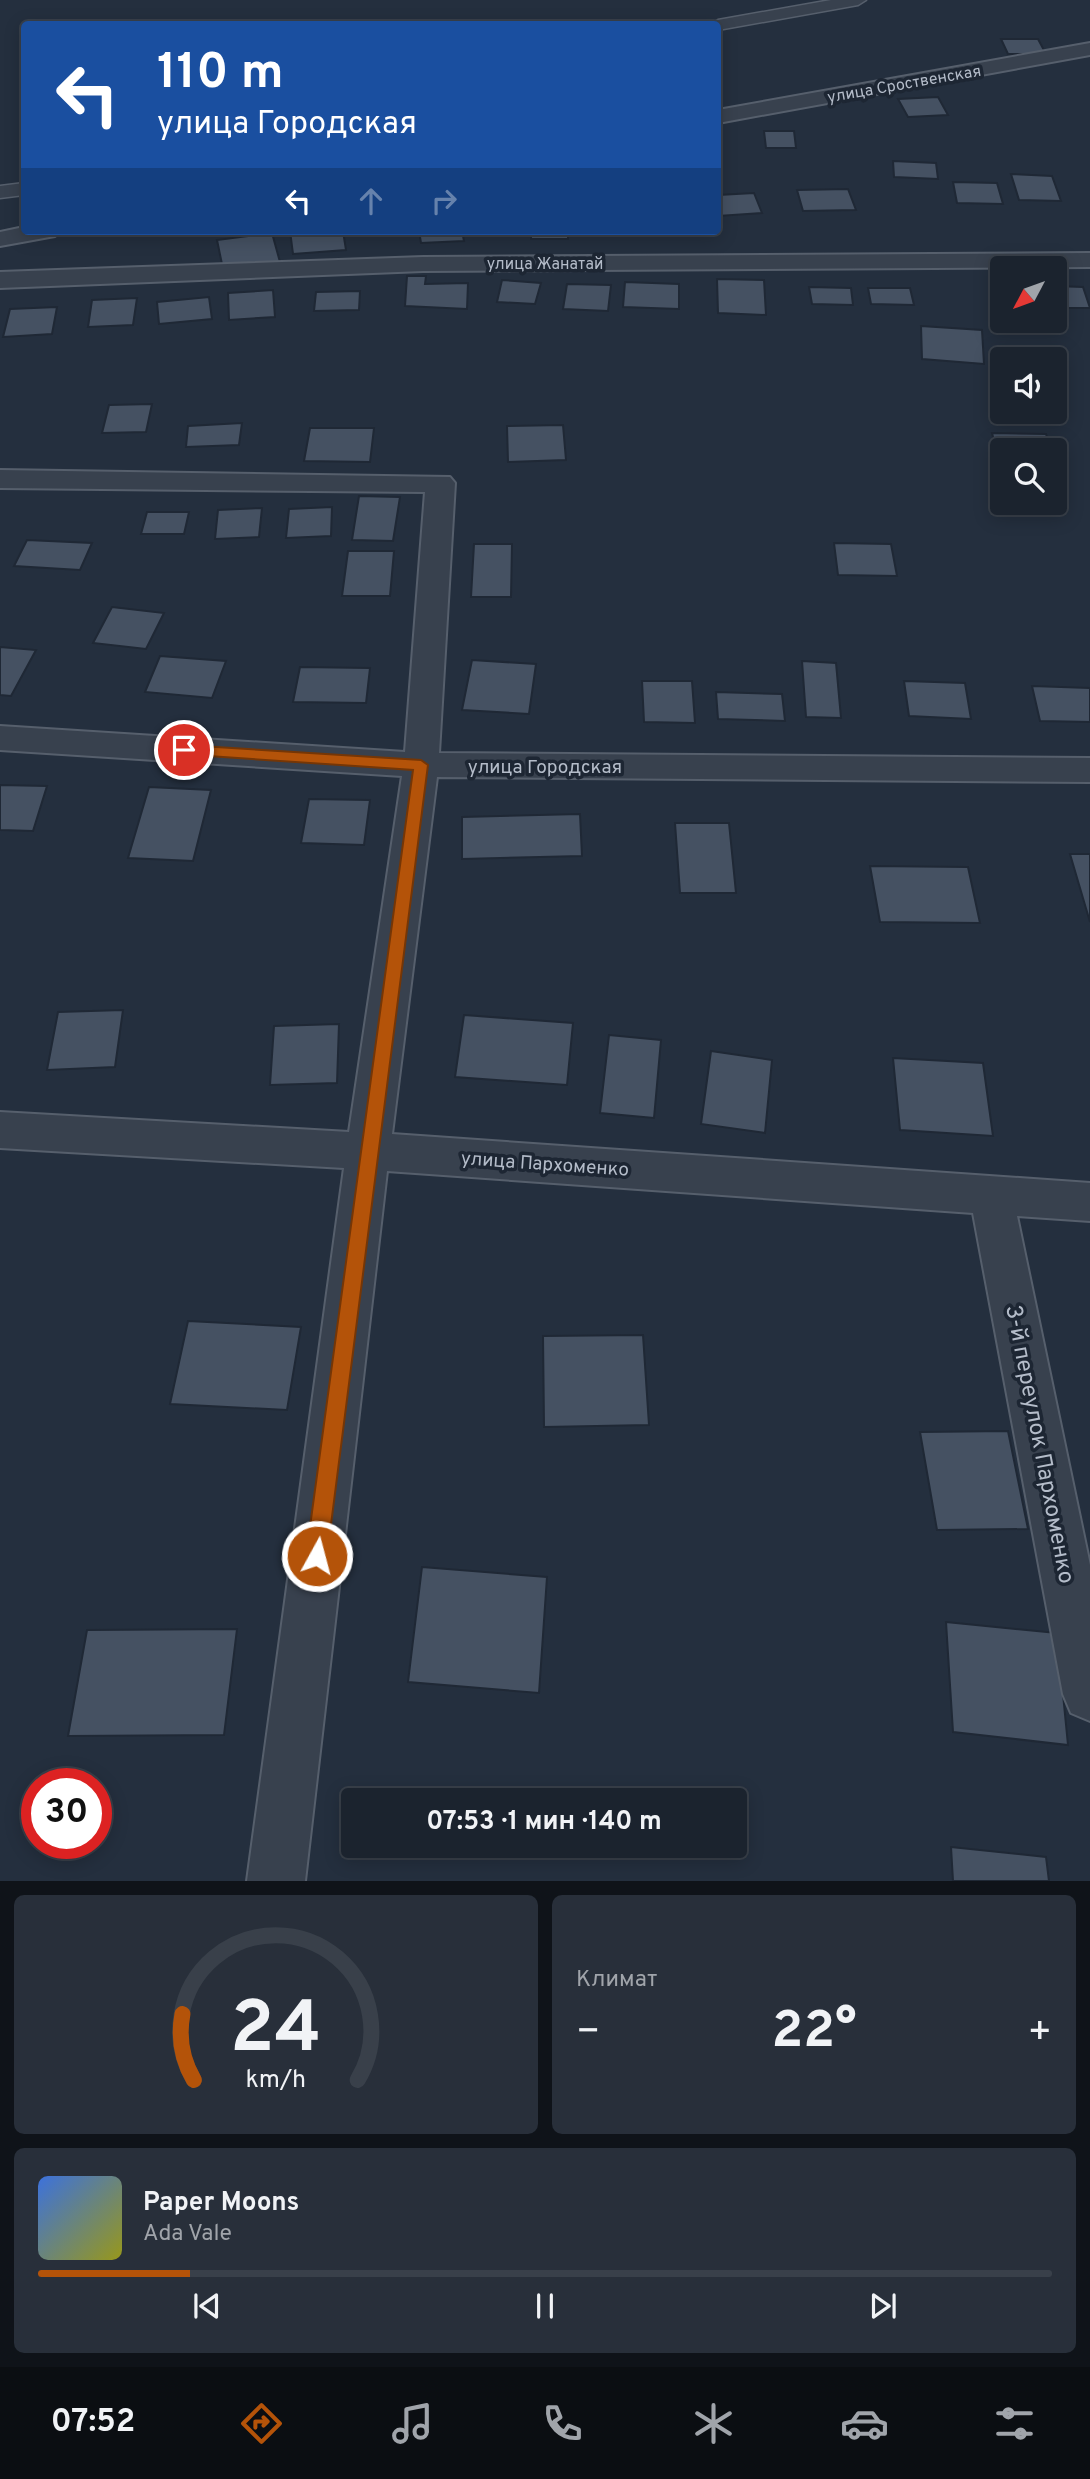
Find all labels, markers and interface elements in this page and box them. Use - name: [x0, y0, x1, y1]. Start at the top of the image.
- text: 110 m: [157, 44, 284, 106]
- icon: left: [42, 49, 133, 140]
- street label: улица Сроственская: [826, 62, 983, 108]
- text: улица Городская: [157, 105, 417, 145]
- icon: left: [279, 182, 317, 220]
- icon: ahead: [352, 182, 390, 220]
- icon: right: [425, 182, 463, 220]
- street label: улица Жанатай: [487, 255, 603, 275]
- north arrow: [990, 256, 1068, 332]
- map controls: [990, 256, 1067, 515]
- button: sound: [990, 347, 1067, 424]
- button: search: [990, 438, 1067, 515]
- pin: [154, 720, 214, 780]
- icon: arrive: [165, 731, 203, 769]
- street label: улица Городская: [468, 756, 622, 780]
- street label: улица Пархоменко: [460, 1147, 630, 1183]
- street label: 3-й переулок Пархоменко: [997, 1303, 1080, 1586]
- position arrow: [280, 1519, 354, 1593]
- speed limit sign: 30: [21, 1768, 112, 1859]
- text: 07:53 · 1 мин · 140 m: [426, 1806, 662, 1839]
- text: Климат: [576, 1966, 657, 1995]
- text: 24: [230, 1987, 322, 2079]
- text: 22°: [771, 2000, 857, 2066]
- text: −: [576, 2009, 601, 2058]
- text: +: [1027, 2009, 1052, 2058]
- text: km/h: [246, 2065, 306, 2097]
- text: Paper Moons: [143, 2187, 299, 2220]
- text: Ada Vale: [143, 2220, 232, 2249]
- icon: previous: [188, 2287, 226, 2325]
- icon: pause: [526, 2287, 564, 2325]
- icon: next: [864, 2287, 902, 2325]
- icon: directions: [237, 2399, 286, 2448]
- icon: music: [388, 2399, 437, 2448]
- icon: phone: [538, 2399, 587, 2448]
- icon: climate: [689, 2399, 738, 2448]
- icon: car: [840, 2399, 889, 2448]
- icon: filters: [990, 2399, 1039, 2448]
- text: 07:52: [51, 2403, 135, 2443]

